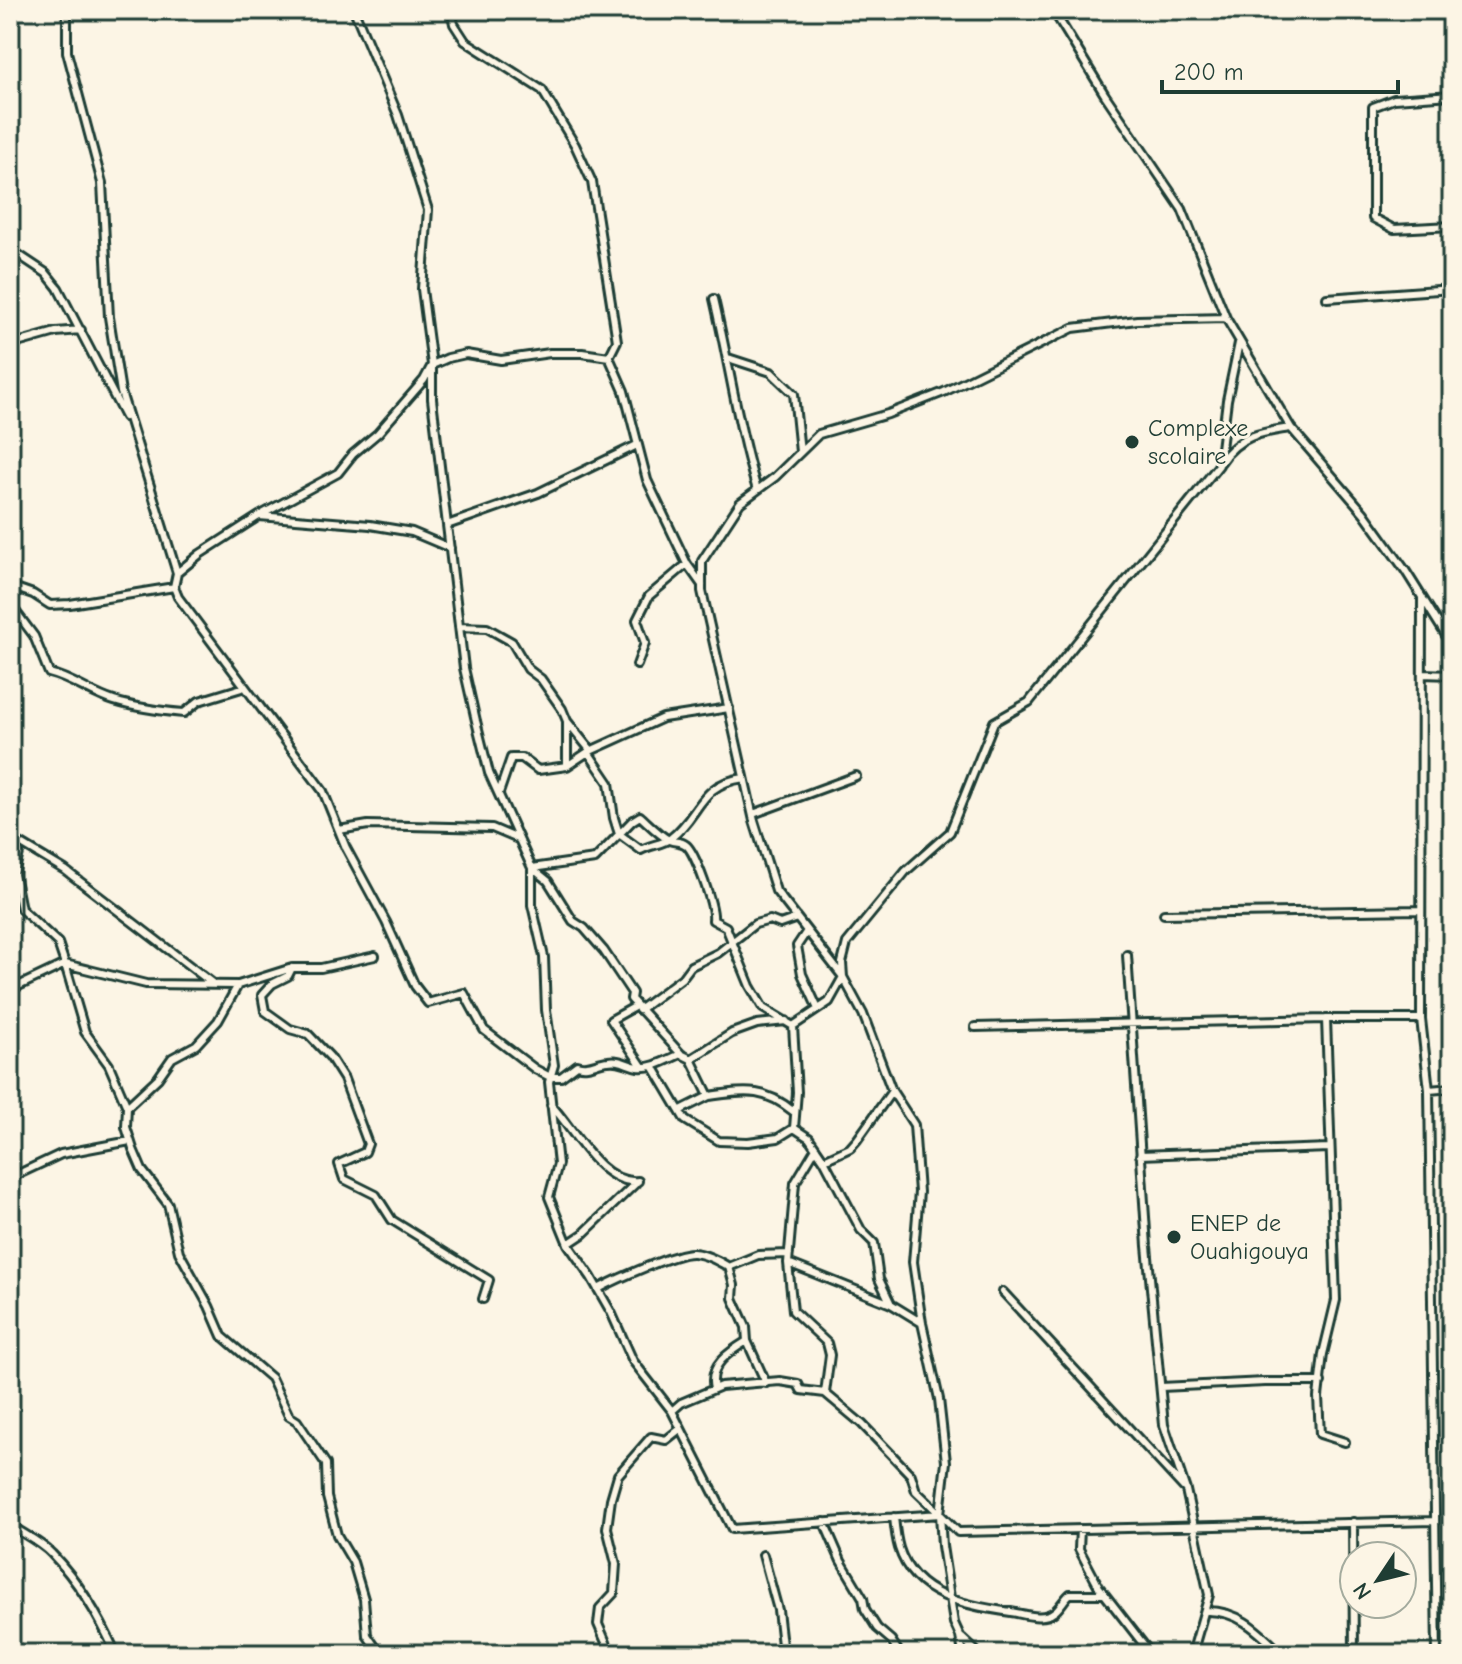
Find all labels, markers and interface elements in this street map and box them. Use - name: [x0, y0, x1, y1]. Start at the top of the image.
- scale bar: [1162, 44, 1398, 94]
- text: 200 m: [1174, 58, 1244, 86]
- place label: Complexe scolaire: [1148, 414, 1248, 470]
- marker: Complexe scolaire: [1123, 433, 1141, 451]
- place label: ENEP de Ouahigouya: [1190, 1209, 1309, 1265]
- marker: ENEP de Ouahigouya: [1165, 1228, 1183, 1246]
- north arrow: [1338, 1540, 1418, 1620]
- text: N: [1348, 1578, 1377, 1604]

